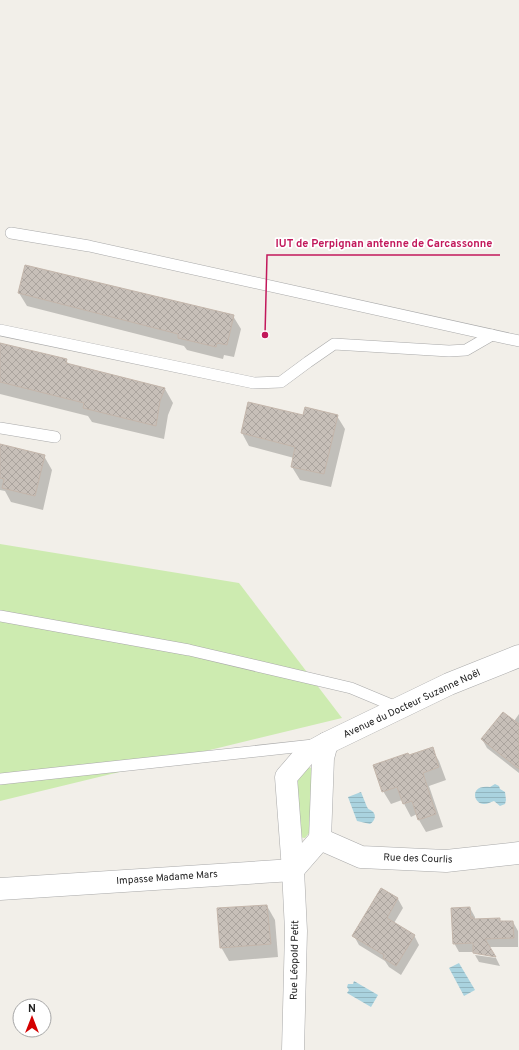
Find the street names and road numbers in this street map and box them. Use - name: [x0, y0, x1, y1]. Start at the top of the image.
- street label: Avenue du Docteur Suzanne Noël: [341, 666, 483, 742]
- street label: Rue des Courlis: [383, 851, 453, 867]
- street label: Impasse Madame Mars: [116, 868, 218, 888]
- street label: Rue Léopold Petit: [288, 920, 302, 1000]

